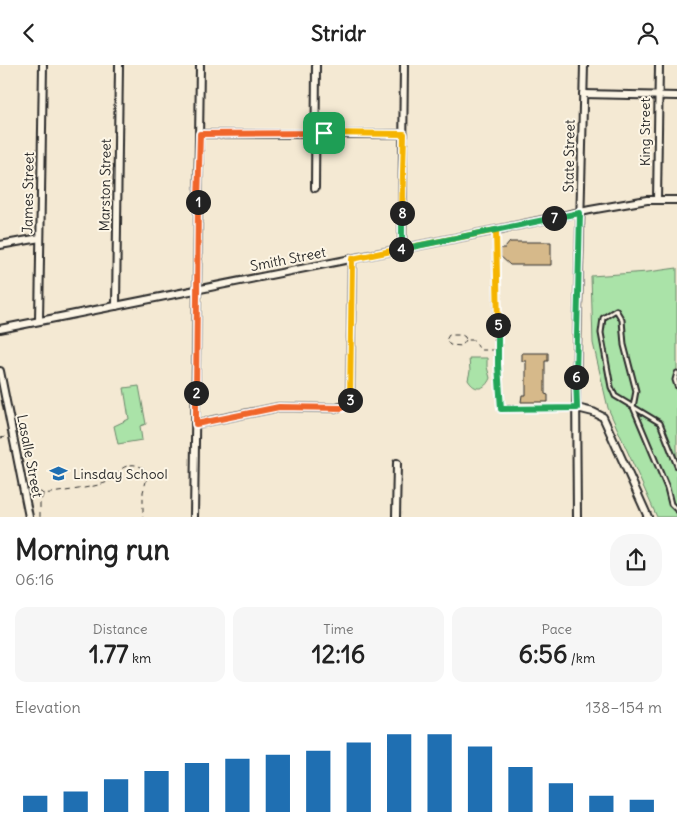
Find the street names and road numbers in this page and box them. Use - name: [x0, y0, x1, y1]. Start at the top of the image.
- street label: King Street: [636, 98, 654, 166]
- street label: State Street: [559, 119, 579, 193]
- street label: Marston Street: [95, 138, 115, 232]
- street label: James Street: [18, 152, 38, 234]
- street label: Smith Street: [249, 243, 328, 275]
- street label: Lasalle Street: [13, 413, 47, 499]

